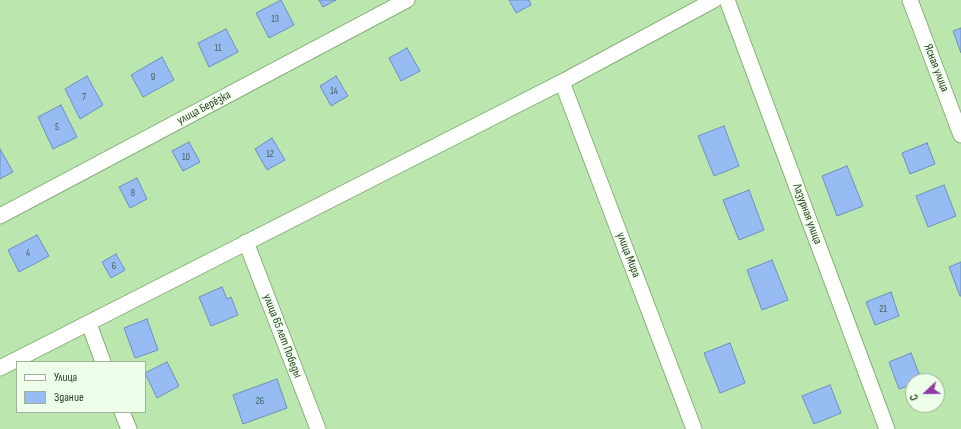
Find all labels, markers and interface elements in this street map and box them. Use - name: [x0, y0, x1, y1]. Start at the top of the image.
- house number: 13: [271, 13, 279, 25]
- house number: 11: [215, 42, 221, 54]
- street label: Ясная улица: [920, 42, 952, 94]
- house number: 9: [151, 71, 155, 83]
- house number: 14: [330, 85, 338, 97]
- street label: улица Берёзка: [175, 88, 233, 128]
- house number: 7: [82, 91, 86, 103]
- house number: 5: [55, 121, 59, 133]
- house number: 12: [266, 148, 274, 160]
- house number: 10: [182, 151, 190, 163]
- street label: Лазурная улица: [789, 182, 825, 246]
- house number: 8: [131, 187, 135, 199]
- street label: улица Мира: [613, 230, 643, 280]
- house number: 4: [26, 247, 30, 259]
- house number: 6: [112, 260, 116, 272]
- street label: улица 65 лет Победы: [259, 292, 305, 380]
- house number: 21: [879, 303, 887, 315]
- legend: [16, 361, 146, 413]
- text: Улица: [54, 370, 77, 385]
- north arrow: [905, 373, 945, 413]
- text: Здание: [54, 390, 84, 405]
- text: С: [907, 392, 921, 402]
- house number: 26: [256, 395, 264, 407]

